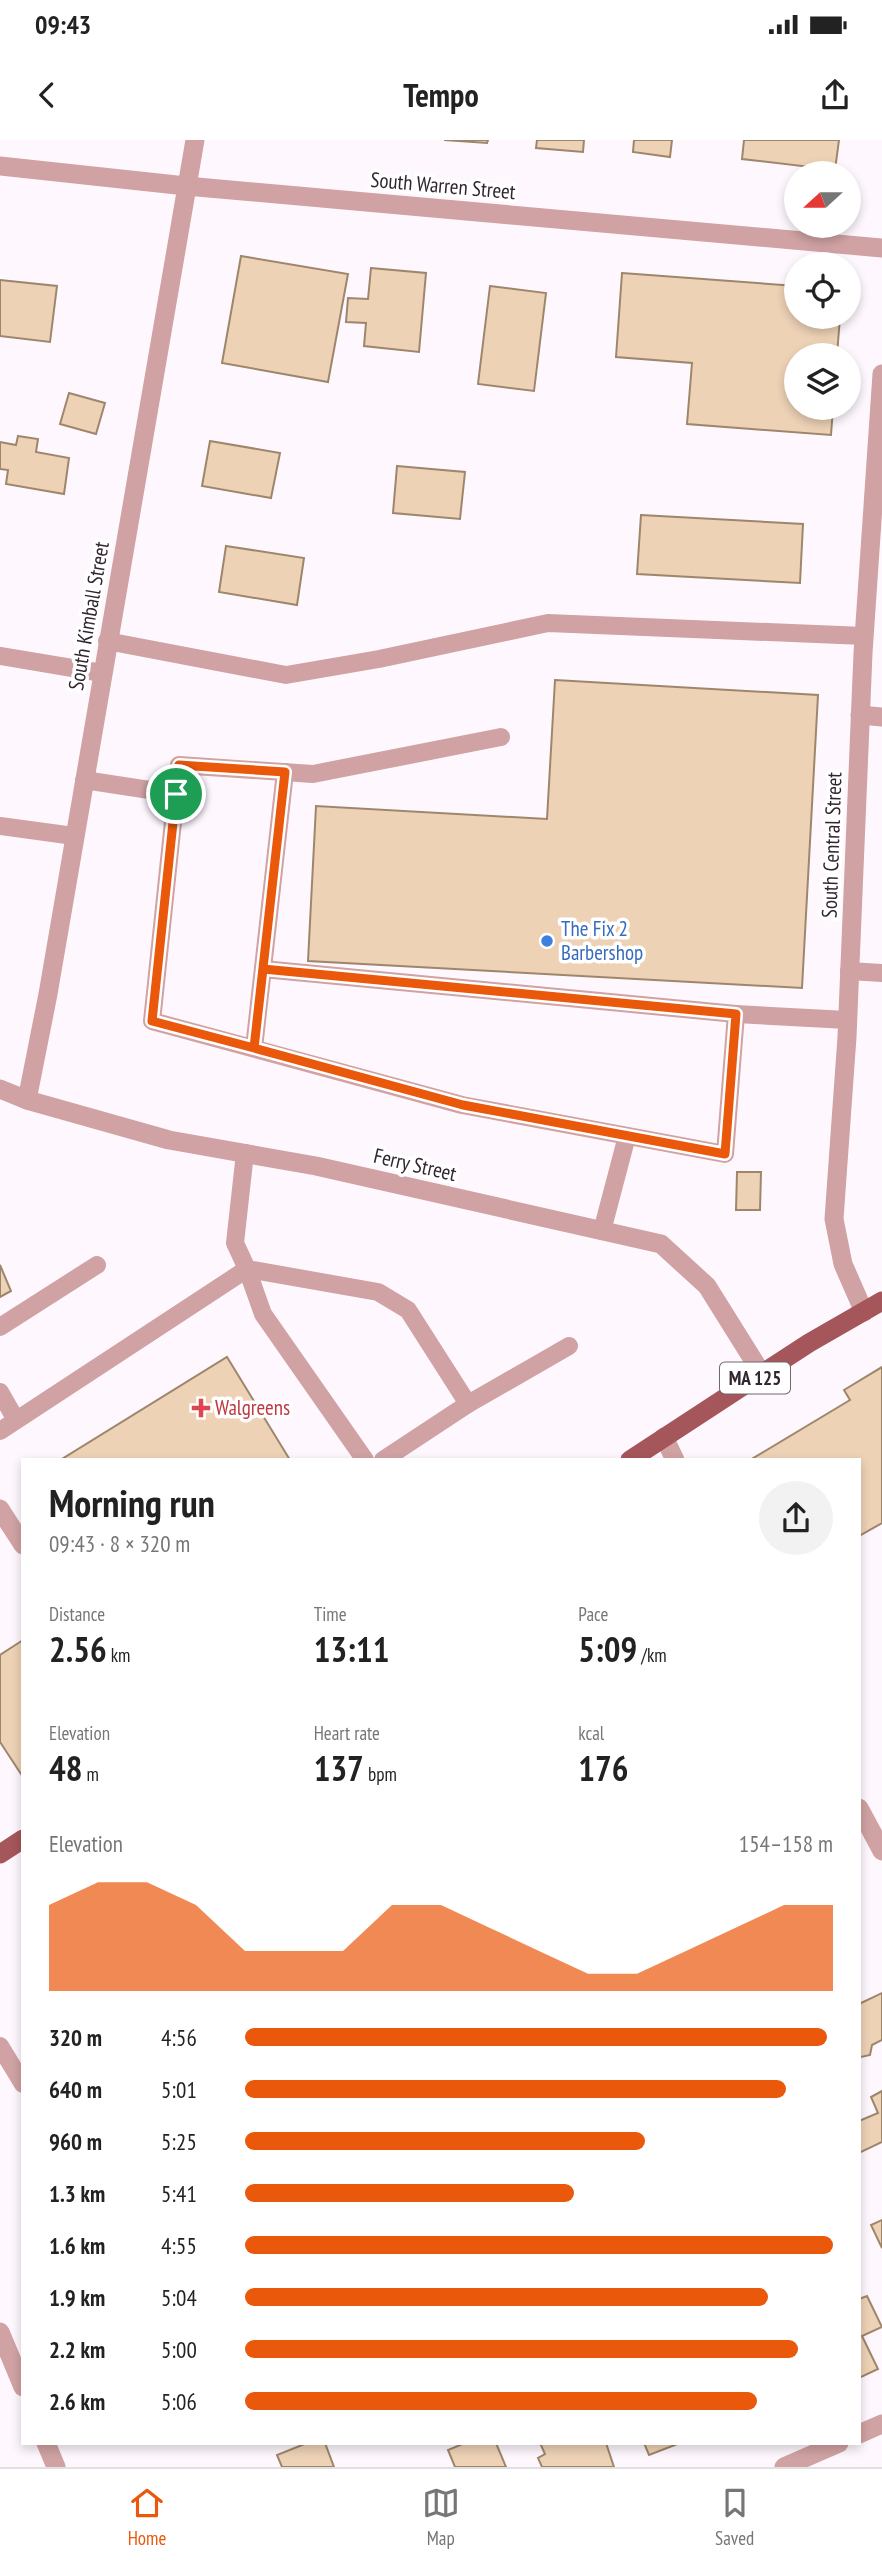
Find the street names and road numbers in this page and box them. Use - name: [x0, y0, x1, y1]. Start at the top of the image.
- street label: South Warren Street: [369, 166, 517, 205]
- street label: South Kimball Street: [62, 539, 115, 692]
- street label: South Central Street: [815, 771, 848, 919]
- street label: Ferry Street: [371, 1142, 459, 1187]
- road number: MA 125: [720, 1362, 790, 1394]

